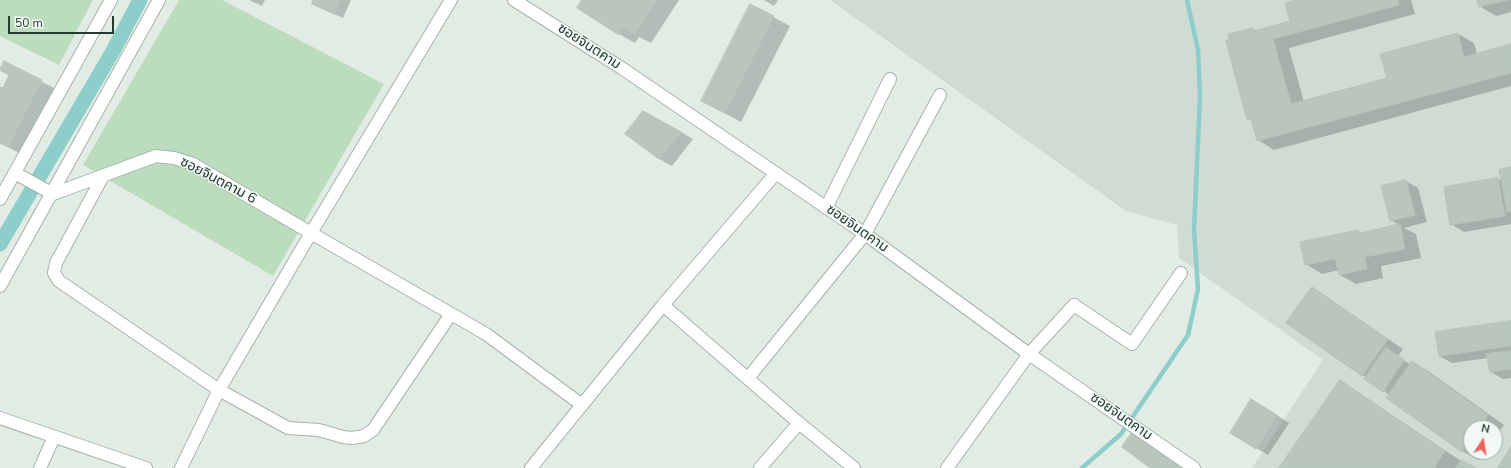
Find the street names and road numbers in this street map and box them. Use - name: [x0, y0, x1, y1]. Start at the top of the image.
- street label: ซอยจินตคาม: [554, 20, 624, 74]
- street label: ซอยจินตคาม 6: [177, 154, 259, 208]
- street label: ซอยจินตคาม: [823, 201, 891, 257]
- street label: ซอยจินตคาม: [1087, 389, 1155, 445]

